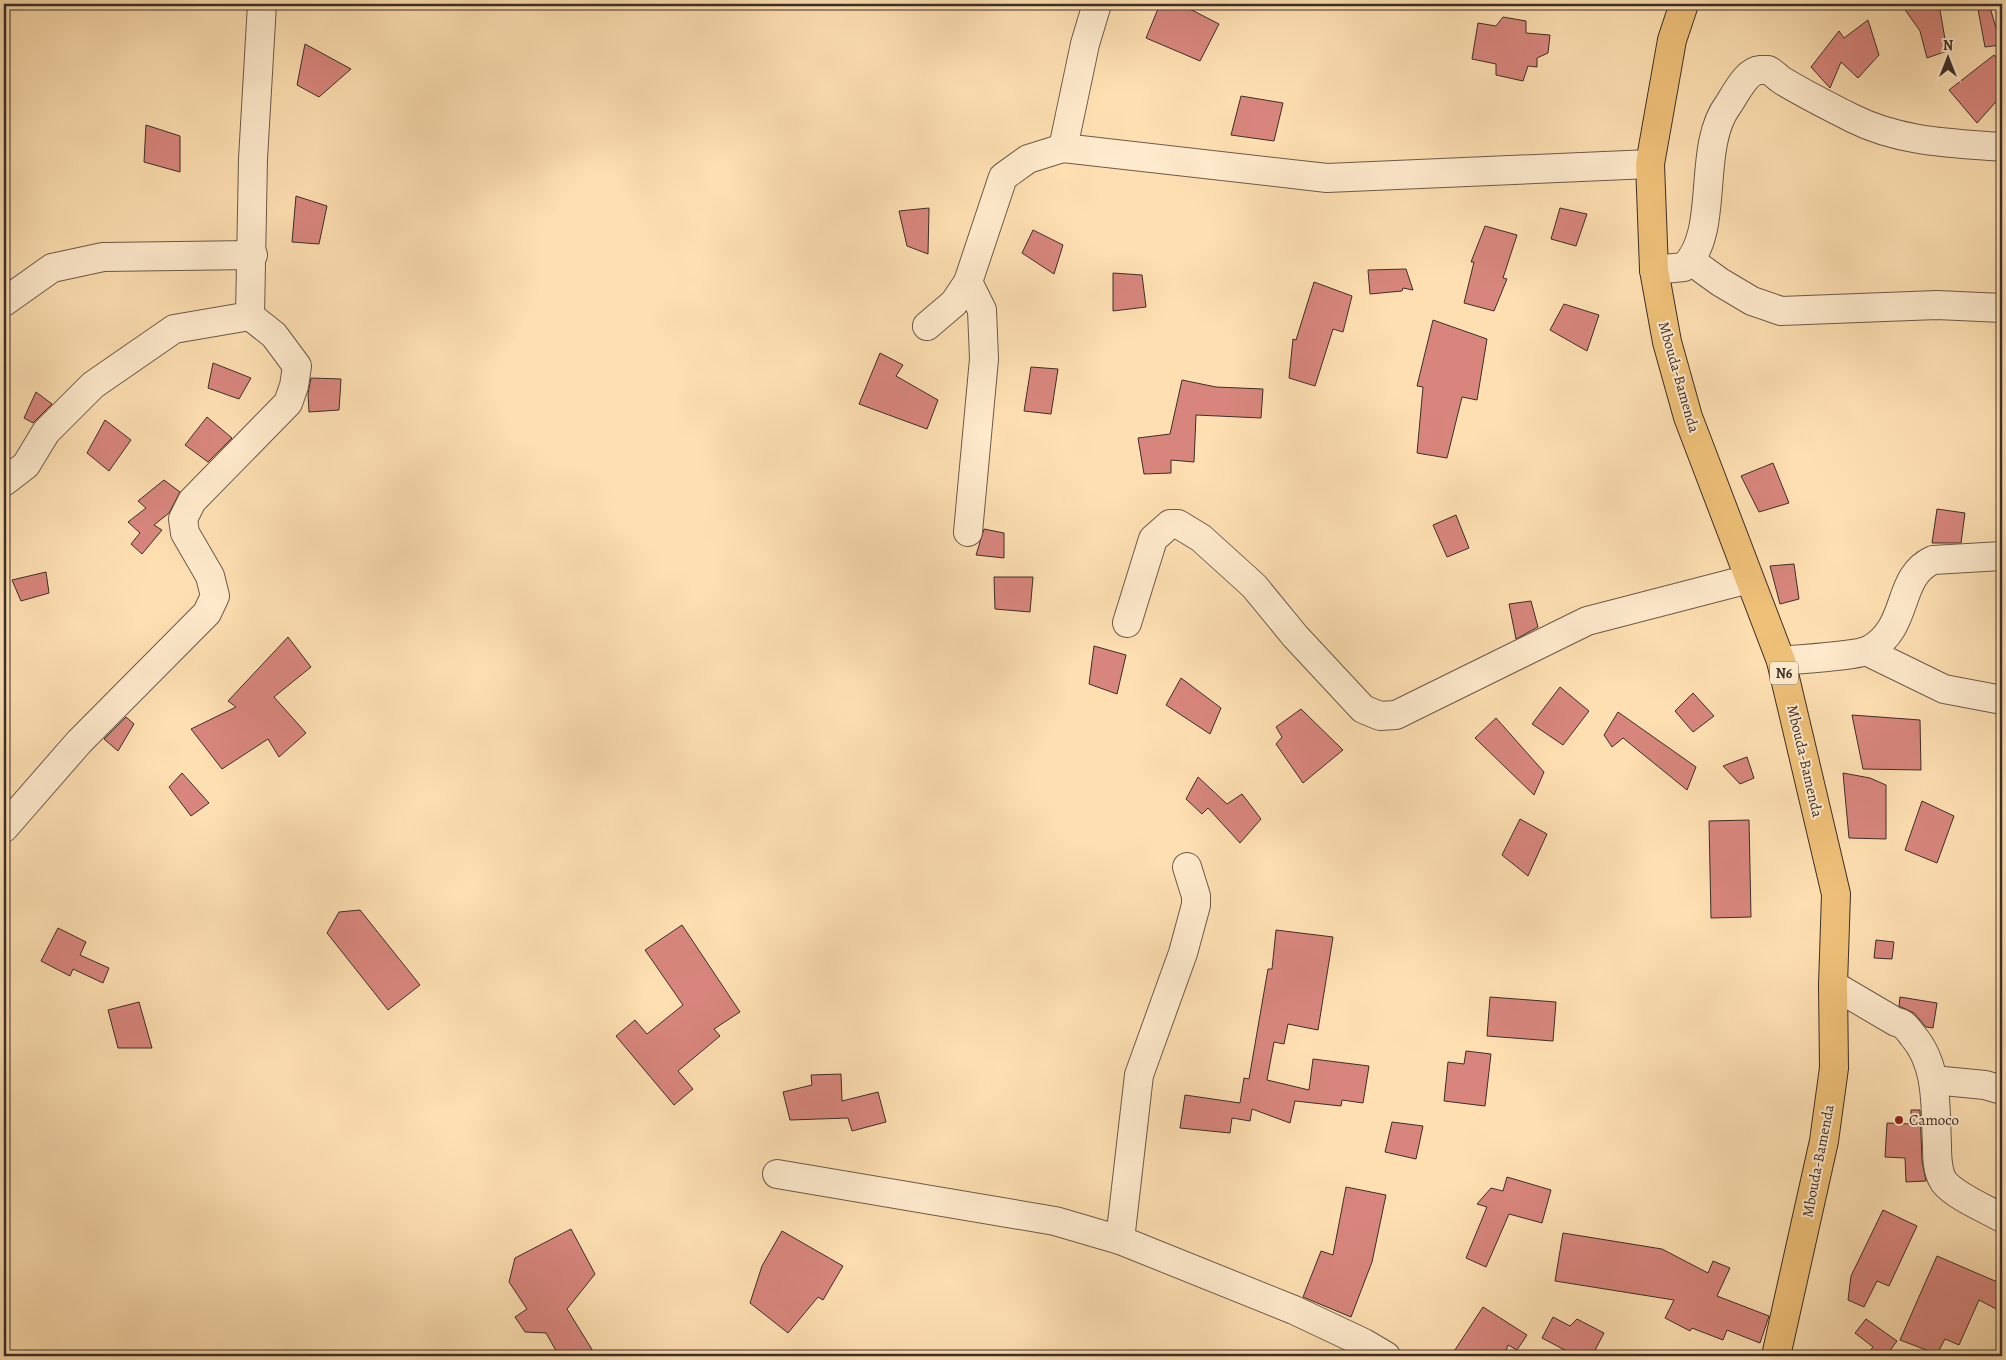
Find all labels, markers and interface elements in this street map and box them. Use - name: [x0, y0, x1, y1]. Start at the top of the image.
- north arrow: [1924, 32, 1974, 82]
- text: N: [1943, 36, 1953, 55]
- street label: Mbouda-Bamenda: [1654, 319, 1704, 435]
- road number: N6: [1770, 661, 1798, 684]
- street label: Mbouda-Bamenda: [1782, 703, 1828, 819]
- street label: Mbouda-Bamenda: [1797, 1103, 1839, 1219]
- place label: Camoco: [1909, 1110, 1959, 1130]
- marker: Camoco: [1893, 1114, 1905, 1126]

